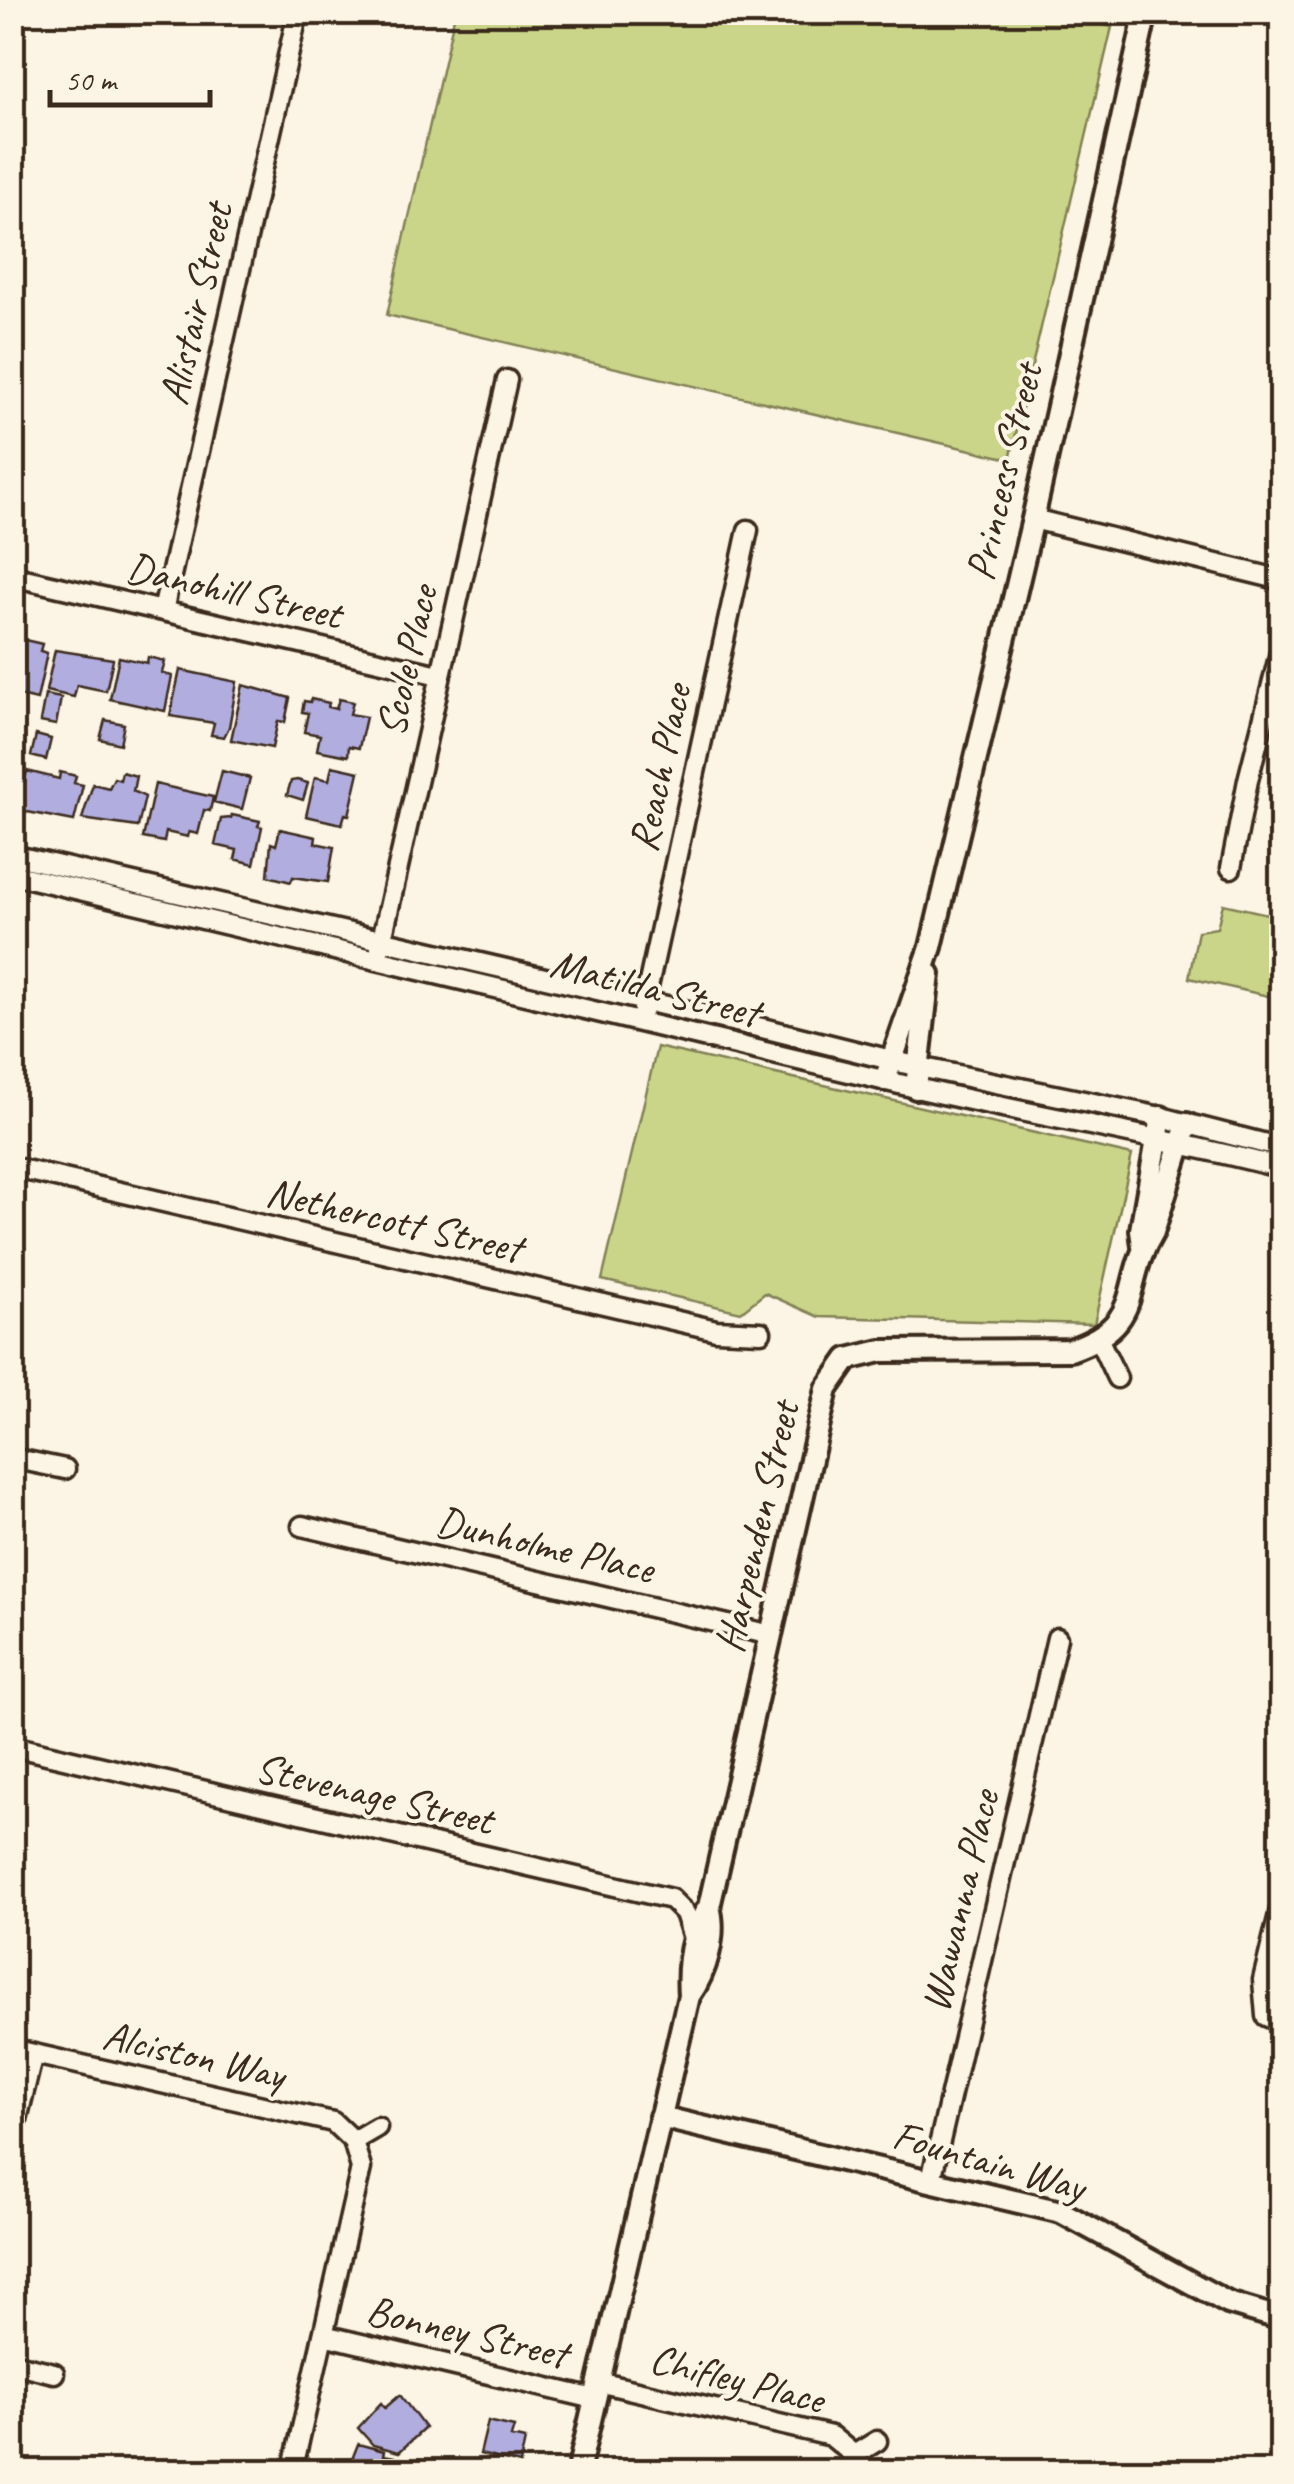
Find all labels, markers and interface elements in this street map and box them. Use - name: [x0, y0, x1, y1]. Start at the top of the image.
- scale bar: [50, 45, 210, 107]
- text: 50 m: [65, 61, 118, 99]
- street label: Alistair Street: [147, 194, 246, 410]
- street label: Princess Street: [953, 355, 1056, 585]
- street label: Danohill Street: [122, 541, 350, 642]
- street label: Scole Place: [364, 577, 451, 741]
- street label: Reach Place: [616, 676, 704, 856]
- street label: Matilda Street: [545, 937, 770, 1041]
- street label: Nethercott Street: [261, 1165, 532, 1276]
- street label: Harpenden Street: [702, 1393, 812, 1657]
- street label: Dunholme Place: [431, 1494, 661, 1596]
- street label: Stevenage Street: [250, 1741, 502, 1848]
- street label: Wawanna Place: [909, 1783, 1012, 2017]
- street label: Alciston Way: [98, 2008, 294, 2102]
- street label: Fountain Way: [887, 2108, 1094, 2215]
- street label: Bonney Street: [362, 2283, 577, 2382]
- street label: Chifley Place: [645, 2332, 833, 2427]

